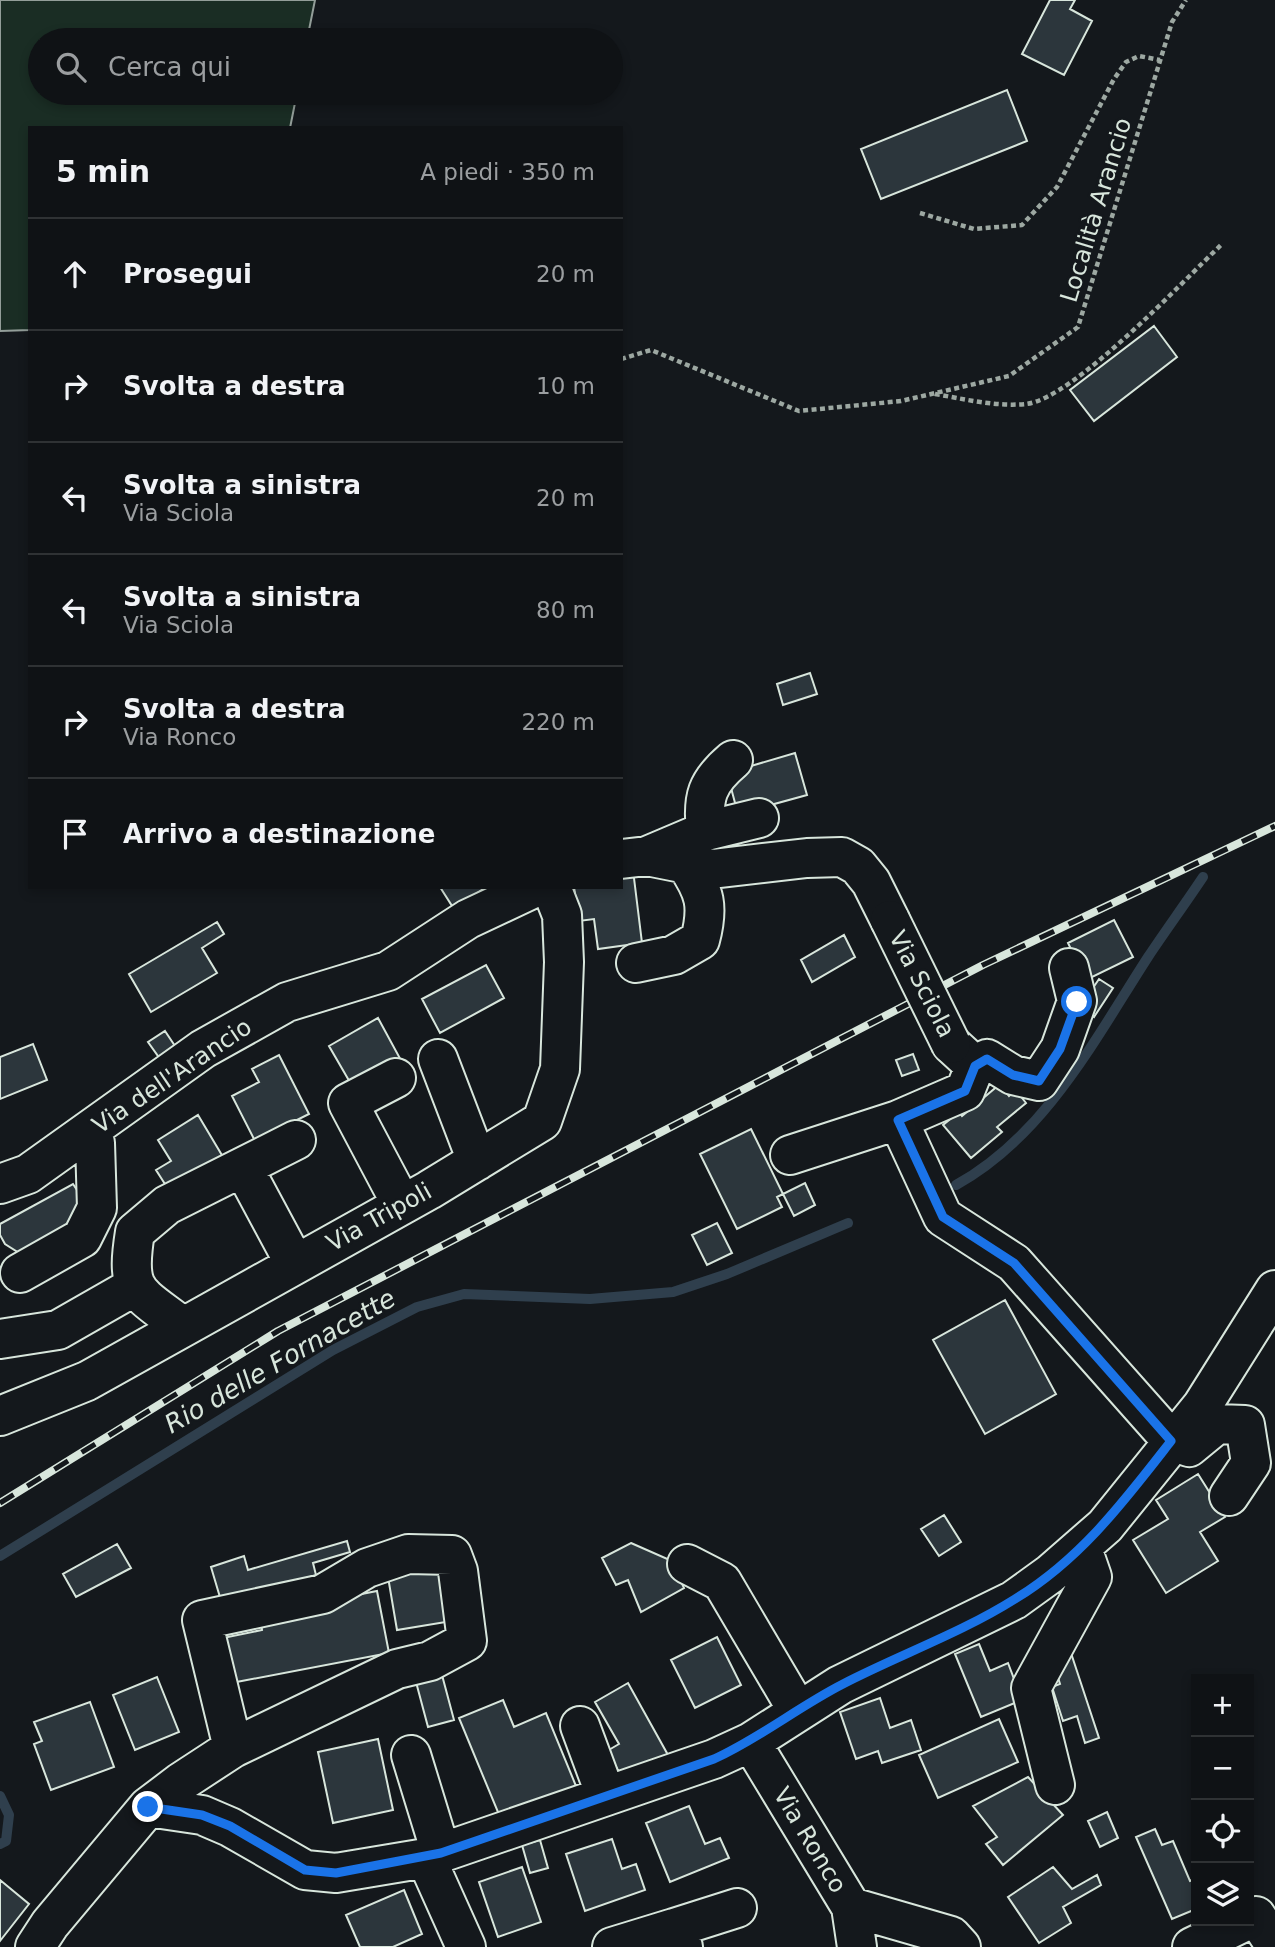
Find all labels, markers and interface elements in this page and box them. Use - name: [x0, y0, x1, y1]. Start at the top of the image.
- search box: [28, 28, 623, 105]
- icon: search: [52, 48, 90, 86]
- text: Cerca qui: [108, 52, 231, 82]
- street label: Località Arancio: [1055, 114, 1137, 306]
- text: 5 min: [56, 154, 150, 189]
- text: A piedi · 350 m: [420, 159, 595, 185]
- icon: ahead: [56, 255, 94, 293]
- text: Prosegui: [123, 259, 252, 289]
- text: 20 m: [536, 261, 595, 287]
- icon: right: [56, 367, 94, 405]
- text: Svolta a destra: [123, 371, 346, 401]
- text: 10 m: [536, 373, 595, 399]
- text: Svolta a sinistra: [123, 470, 361, 500]
- icon: left: [56, 479, 94, 517]
- text: 20 m: [536, 485, 595, 511]
- text: Via Sciola: [123, 500, 234, 526]
- text: Svolta a sinistra: [123, 582, 361, 612]
- icon: left: [56, 591, 94, 629]
- text: 80 m: [536, 597, 595, 623]
- text: Via Sciola: [123, 612, 234, 638]
- text: Svolta a destra: [123, 694, 346, 724]
- icon: right: [56, 703, 94, 741]
- text: 220 m: [521, 709, 595, 735]
- text: Via Ronco: [123, 724, 236, 750]
- icon: arrive: [56, 815, 94, 853]
- text: Arrivo a destinazione: [123, 819, 435, 849]
- street label: Via Sciola: [883, 926, 961, 1042]
- route start: [1061, 986, 1092, 1017]
- street label: Via dell'Arancio: [87, 1013, 257, 1139]
- street label: Via Tripoli: [322, 1177, 436, 1257]
- water label: Rio delle Fornacette: [159, 1283, 401, 1439]
- map controls: [1191, 1674, 1254, 1926]
- button: +: [1191, 1674, 1254, 1737]
- button: −: [1191, 1737, 1254, 1800]
- street label: Via Ronco: [768, 1782, 852, 1898]
- route end: [132, 1791, 163, 1822]
- button: locate: [1191, 1800, 1254, 1863]
- button: layers: [1191, 1863, 1254, 1926]

